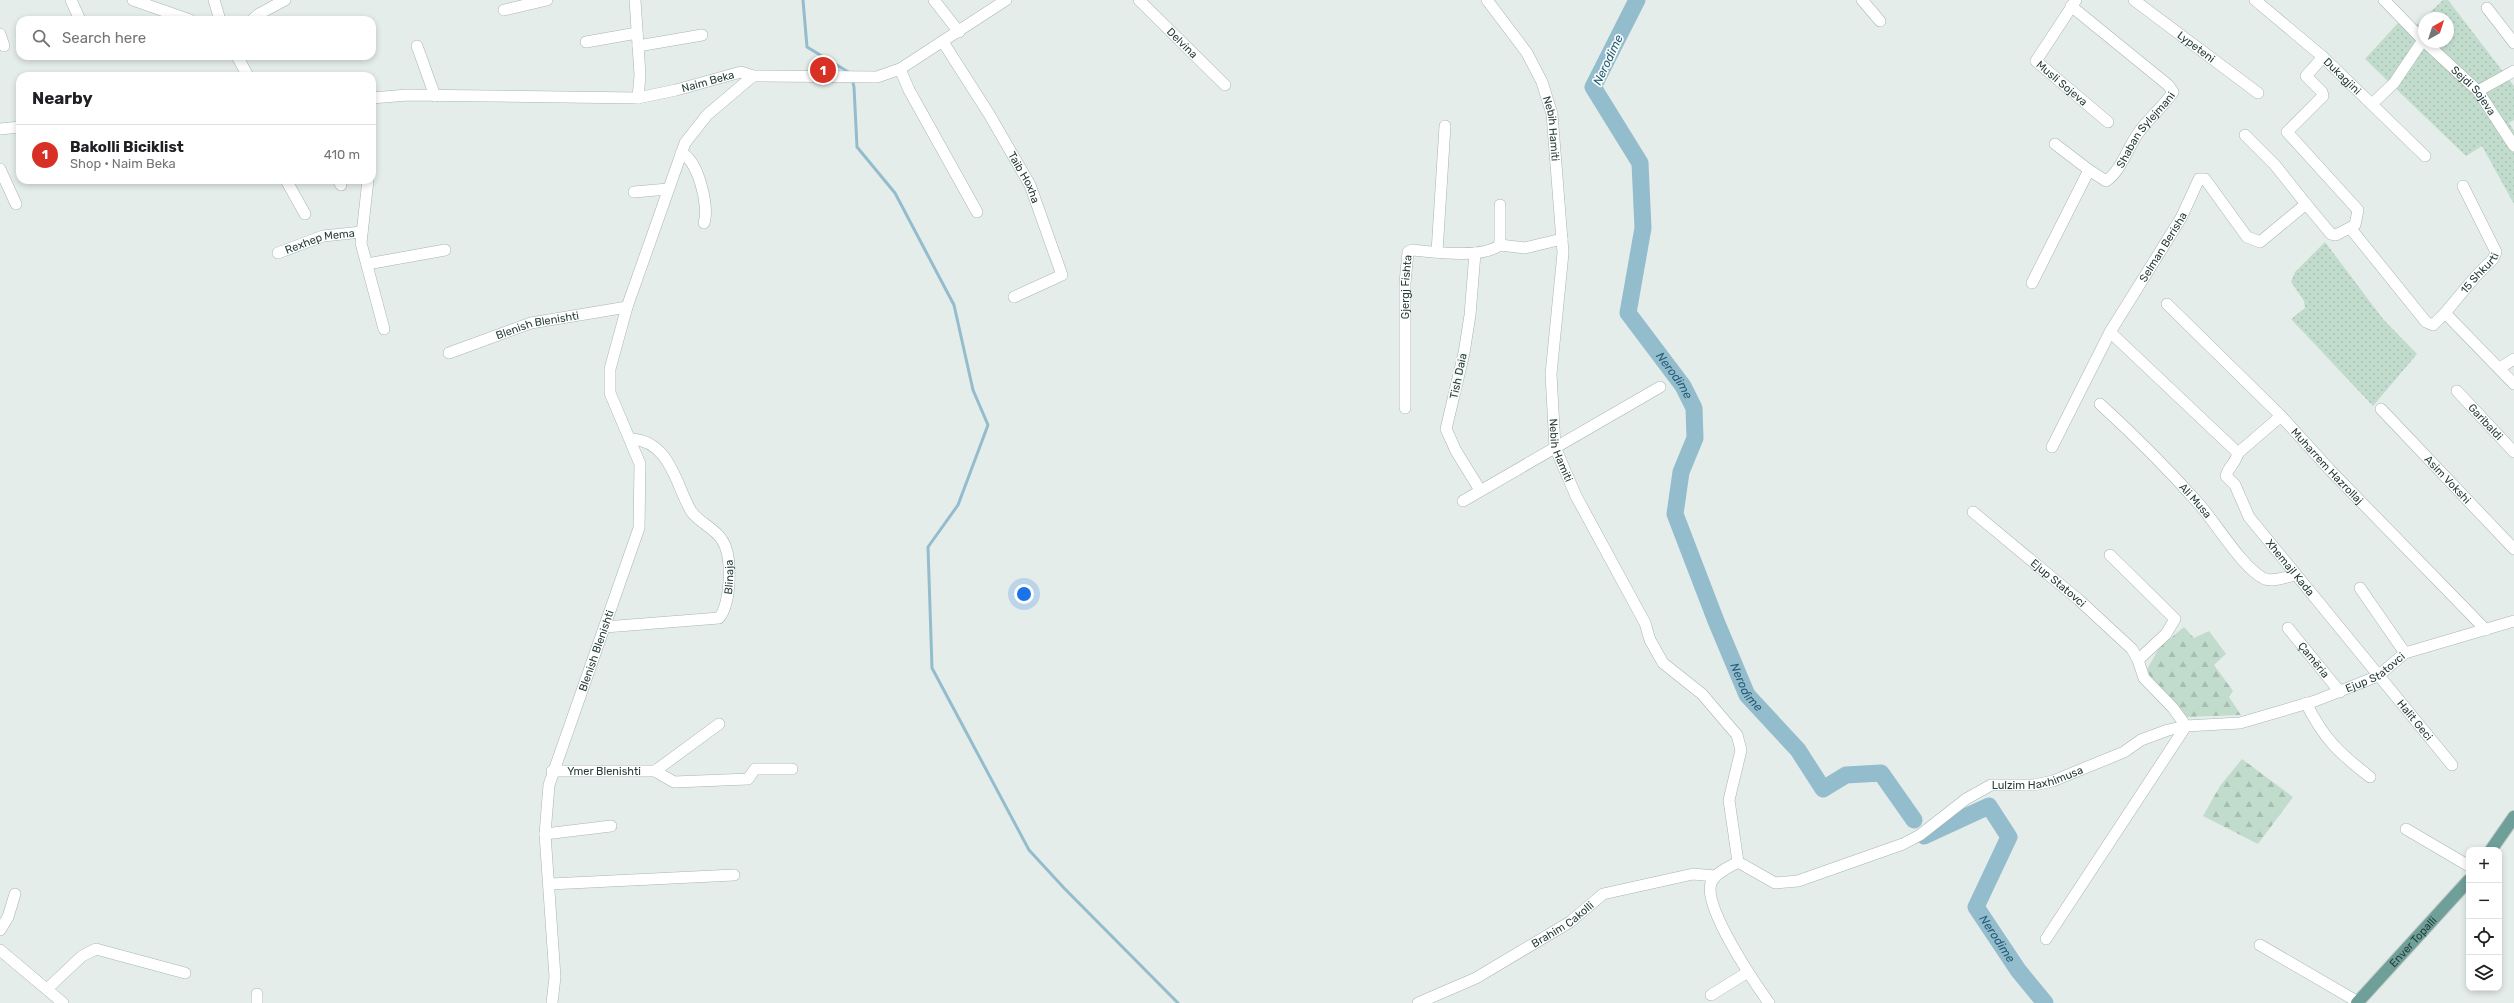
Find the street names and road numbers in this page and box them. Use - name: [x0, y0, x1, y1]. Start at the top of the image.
- street label: Delvina: [1164, 25, 1200, 61]
- street label: Lypeteni: [2175, 29, 2217, 66]
- street label: Dukagjini: [2321, 55, 2364, 97]
- street label: Musli Sojeva: [2033, 58, 2090, 109]
- street label: Sejdi Sojeva: [2448, 64, 2498, 118]
- street label: Naim Beka: [680, 68, 736, 95]
- street label: Shaban Sylejmani: [2114, 90, 2178, 170]
- street label: Nebih Hamiti: [1540, 95, 1562, 162]
- street label: Taib Hoxha: [1005, 150, 1042, 205]
- street label: Selman Berisha: [2137, 210, 2190, 284]
- street label: Rexhep Mema: [283, 227, 355, 257]
- street label: 15 Shkurti: [2458, 251, 2502, 296]
- street label: Gjergj Fishta: [1399, 254, 1415, 319]
- street label: Blenish Blenishti: [494, 309, 580, 342]
- street label: Tish Daia: [1447, 352, 1470, 400]
- street label: Garibaldi: [2465, 401, 2505, 443]
- street label: Nebih Hamiti: [1546, 418, 1575, 484]
- street label: Muharrem Hazrollaj: [2288, 426, 2366, 507]
- street label: Asim Vokshi: [2422, 453, 2473, 506]
- street label: Ali Musa: [2176, 481, 2214, 521]
- street label: Xhemajl Kada: [2263, 537, 2317, 599]
- street label: Ejup Statovci: [2028, 557, 2088, 610]
- street label: Blinaja: [722, 559, 736, 595]
- street label: Blenish Blenishti: [576, 608, 617, 693]
- street label: Çamëria: [2295, 640, 2332, 681]
- street label: Ejup Statovci: [2344, 650, 2408, 695]
- street label: Halit Geci: [2394, 697, 2435, 743]
- street label: Lulzim Haxhimusa: [1992, 763, 2085, 792]
- street label: Ymer Blenishti: [567, 765, 641, 778]
- street label: Brahim Cakolli: [1529, 899, 1596, 950]
- street label: Enver Topalli: [2387, 914, 2440, 970]

